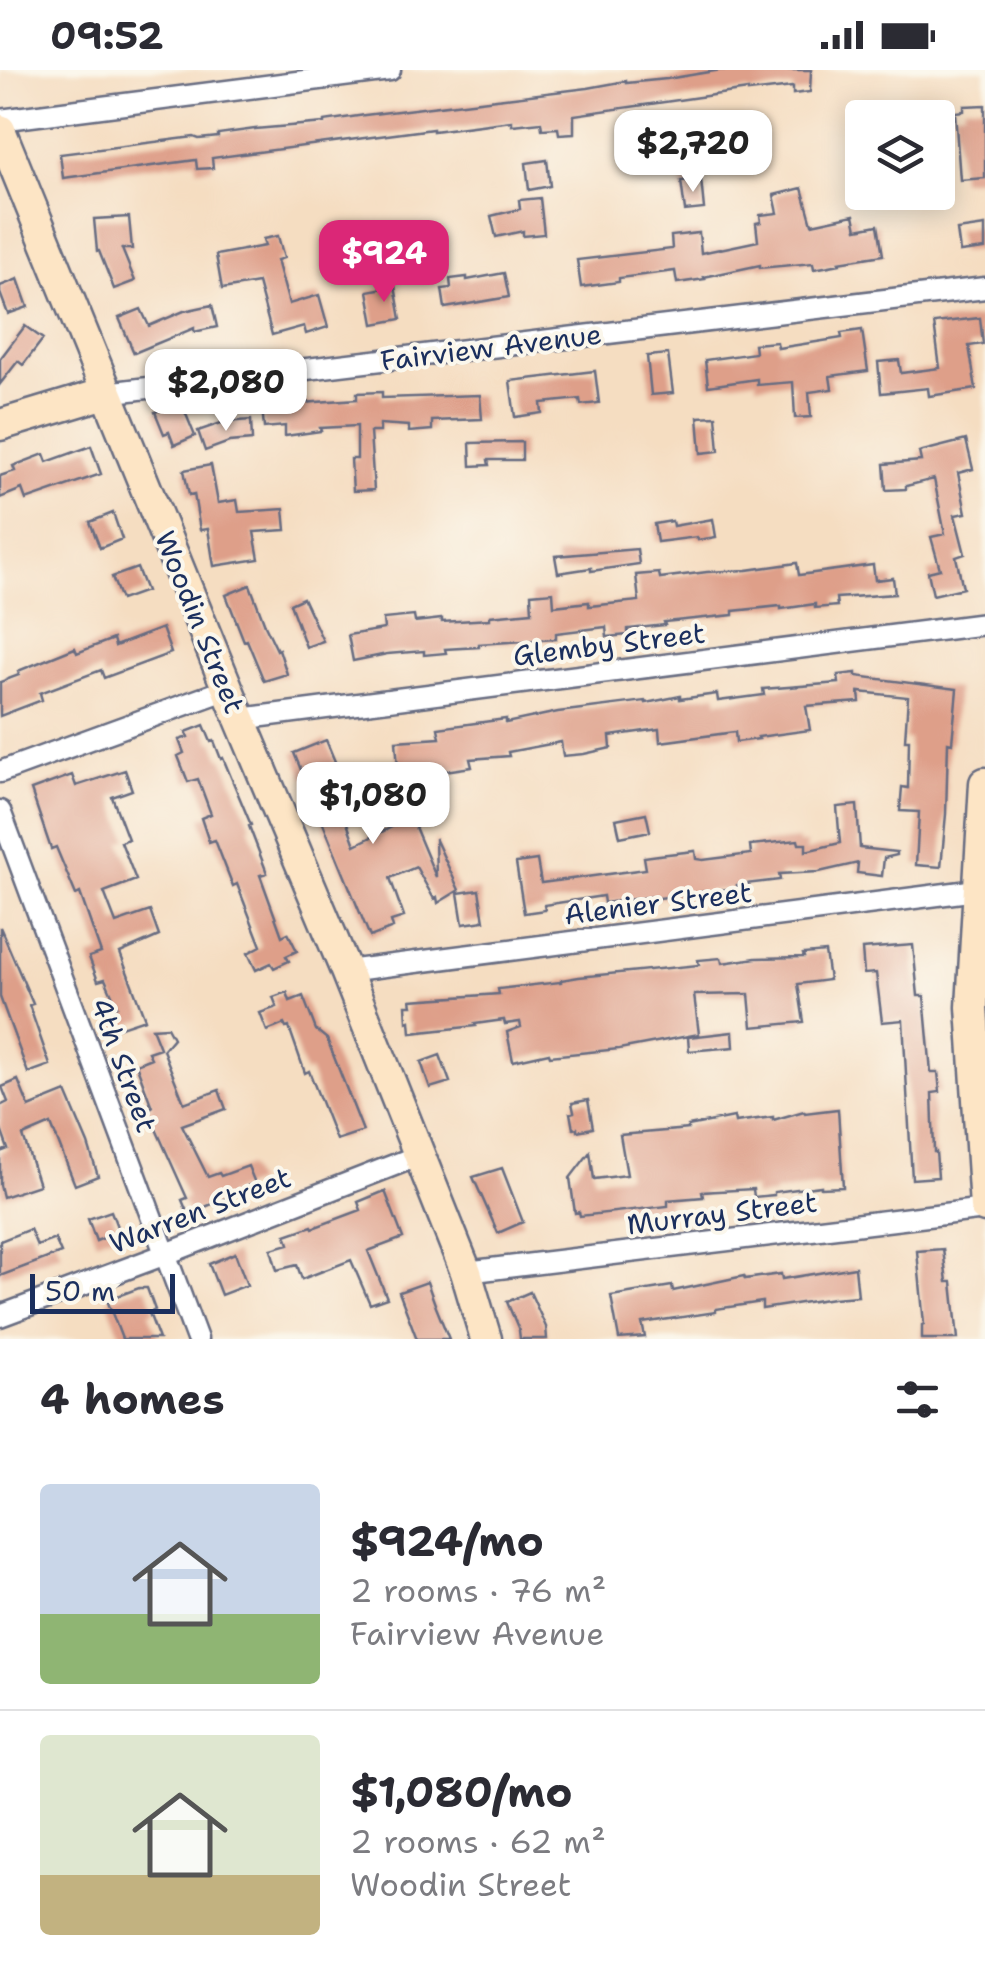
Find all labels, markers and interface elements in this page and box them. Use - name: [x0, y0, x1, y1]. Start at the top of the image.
- text: 09:52: [50, 10, 164, 61]
- map controls: [845, 100, 955, 210]
- button: layers: [845, 100, 955, 210]
- pin: $2,720: [612, 110, 774, 195]
- text: $2,720: [636, 121, 750, 164]
- pin: $924: [325, 220, 443, 305]
- text: $924: [341, 231, 427, 274]
- street label: Fairview Avenue: [378, 315, 604, 379]
- pin: $2,080: [145, 349, 307, 434]
- text: $2,080: [167, 360, 285, 403]
- street label: Woodin Street: [146, 525, 254, 719]
- street label: Glemby Street: [511, 613, 707, 675]
- pin: $1,080: [292, 762, 454, 847]
- text: $1,080: [319, 773, 427, 816]
- street label: Alenier Street: [562, 873, 754, 933]
- street label: 4th Street: [82, 992, 166, 1138]
- street label: Warren Street: [104, 1158, 296, 1262]
- street label: Murray Street: [625, 1182, 819, 1244]
- scale bar: [30, 1269, 175, 1314]
- text: 50 m: [45, 1272, 115, 1310]
- text: 4 homes: [40, 1371, 225, 1427]
- icon: filters: [890, 1372, 945, 1427]
- text: $924/mo: [350, 1513, 544, 1569]
- icon: home: [120, 1524, 240, 1644]
- text: 2 rooms · 76 m²: [350, 1569, 606, 1612]
- text: Fairview Avenue: [350, 1612, 604, 1655]
- text: $1,080/mo: [350, 1764, 573, 1820]
- icon: home: [120, 1775, 240, 1895]
- text: 2 rooms · 62 m²: [350, 1820, 606, 1863]
- text: Woodin Street: [350, 1863, 572, 1906]

